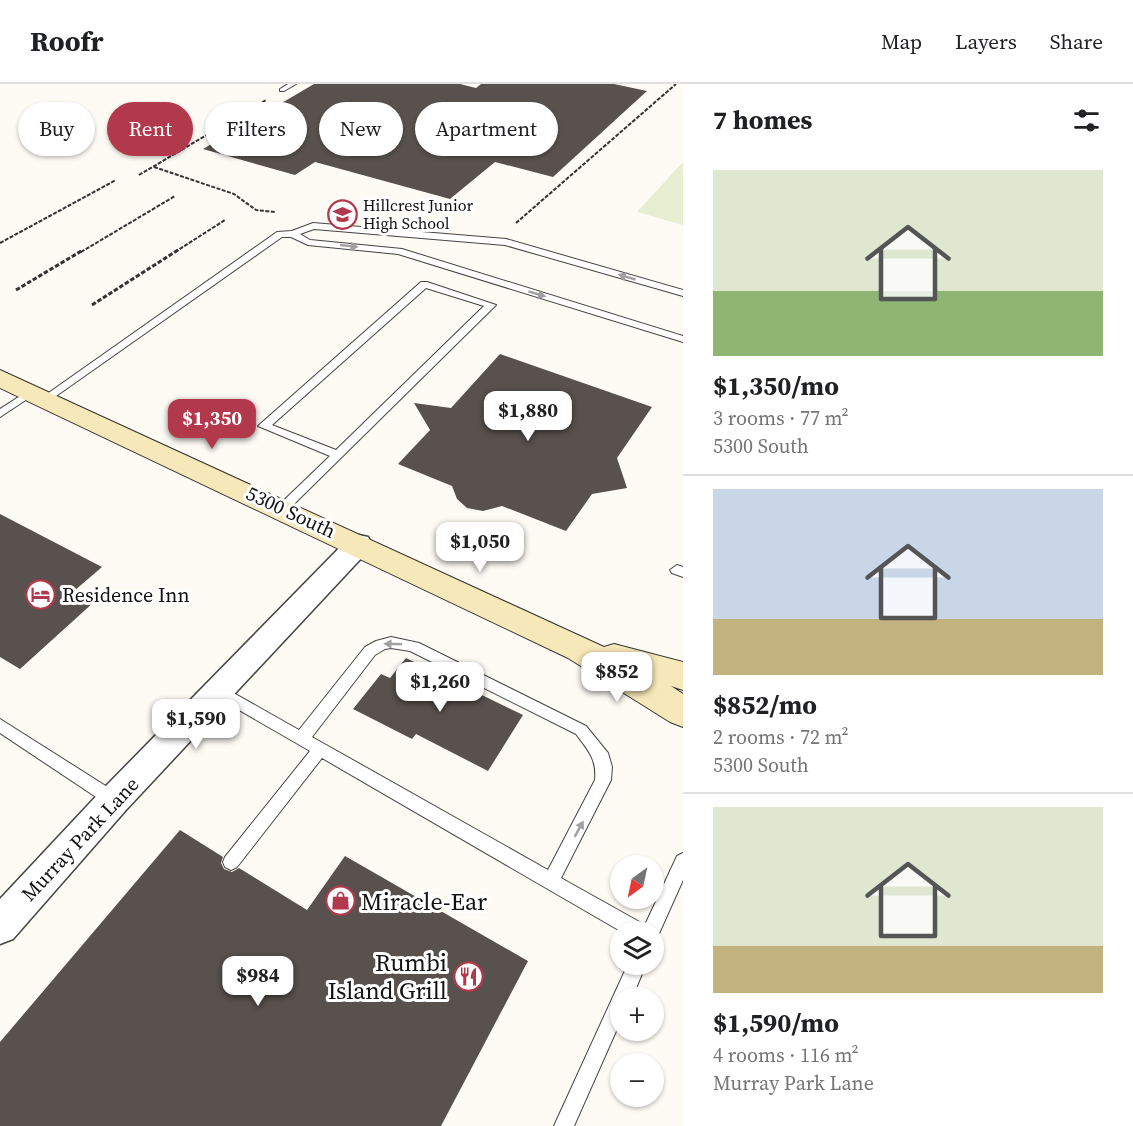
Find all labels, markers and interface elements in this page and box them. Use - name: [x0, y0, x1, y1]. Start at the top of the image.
- text: Roofr: [30, 22, 104, 60]
- text: Map: [881, 27, 922, 56]
- text: Layers: [955, 27, 1017, 56]
- text: Share: [1050, 27, 1103, 56]
- chip: Buy: [18, 102, 95, 156]
- chip: Rent: [107, 102, 193, 156]
- chip: Filters: [205, 102, 307, 156]
- chip: New: [319, 102, 403, 156]
- chip: Apartment: [415, 102, 558, 156]
- text: 7 homes: [713, 102, 812, 138]
- icon: filters: [1070, 104, 1103, 137]
- place label: Hillcrest Junior High School: [363, 194, 473, 234]
- school or university icon: Hillcrest Junior High School: [326, 198, 358, 230]
- icon: home: [854, 209, 962, 317]
- one-way arrow: [340, 241, 359, 251]
- one-way arrow: [618, 272, 636, 281]
- one-way arrow: [528, 290, 546, 299]
- text: $1,350/mo: [713, 368, 839, 404]
- pin: $1,880: [479, 391, 577, 442]
- text: $1,880: [498, 396, 558, 424]
- pin: $1,350: [163, 399, 261, 450]
- text: $1,350: [182, 404, 242, 432]
- text: 3 rooms · 77 m²: [713, 404, 849, 432]
- text: 5300 South: [713, 432, 809, 460]
- street label: 5300 South: [242, 479, 340, 545]
- pin: $1,050: [431, 522, 529, 573]
- text: $1,050: [450, 527, 510, 555]
- icon: home: [854, 528, 962, 636]
- hotel icon: Residence Inn: [25, 579, 57, 611]
- place label: Residence Inn: [62, 581, 190, 609]
- one-way arrow: [383, 639, 402, 648]
- pin: $852: [581, 652, 653, 703]
- text: $852: [595, 657, 639, 685]
- pin: $1,260: [391, 662, 489, 713]
- text: $1,260: [410, 667, 470, 695]
- text: $852/mo: [713, 687, 817, 723]
- pin: $1,590: [147, 699, 245, 750]
- text: $1,590: [166, 704, 226, 732]
- text: 2 rooms · 72 m²: [713, 723, 849, 751]
- text: 5300 South: [713, 751, 809, 779]
- street label: Murray Park Lane: [15, 771, 145, 907]
- one-way arrow: [574, 821, 584, 838]
- icon: home: [854, 846, 962, 954]
- north arrow: [610, 855, 664, 909]
- map controls: [610, 855, 664, 1107]
- shop icon: Miracle-Ear: [324, 885, 356, 917]
- place label: Miracle-Ear: [361, 885, 487, 918]
- button: layers: [610, 921, 664, 975]
- place label: Rumbi Island Grill: [328, 946, 447, 1007]
- pin: $984: [222, 956, 294, 1007]
- restaurant icon: Rumbi Island Grill: [452, 960, 484, 992]
- text: $984: [236, 961, 280, 989]
- button: +: [610, 987, 664, 1041]
- text: $1,590/mo: [713, 1005, 839, 1041]
- text: 4 rooms · 116 m²: [713, 1041, 859, 1069]
- button: −: [610, 1053, 664, 1107]
- text: Murray Park Lane: [713, 1069, 874, 1097]

